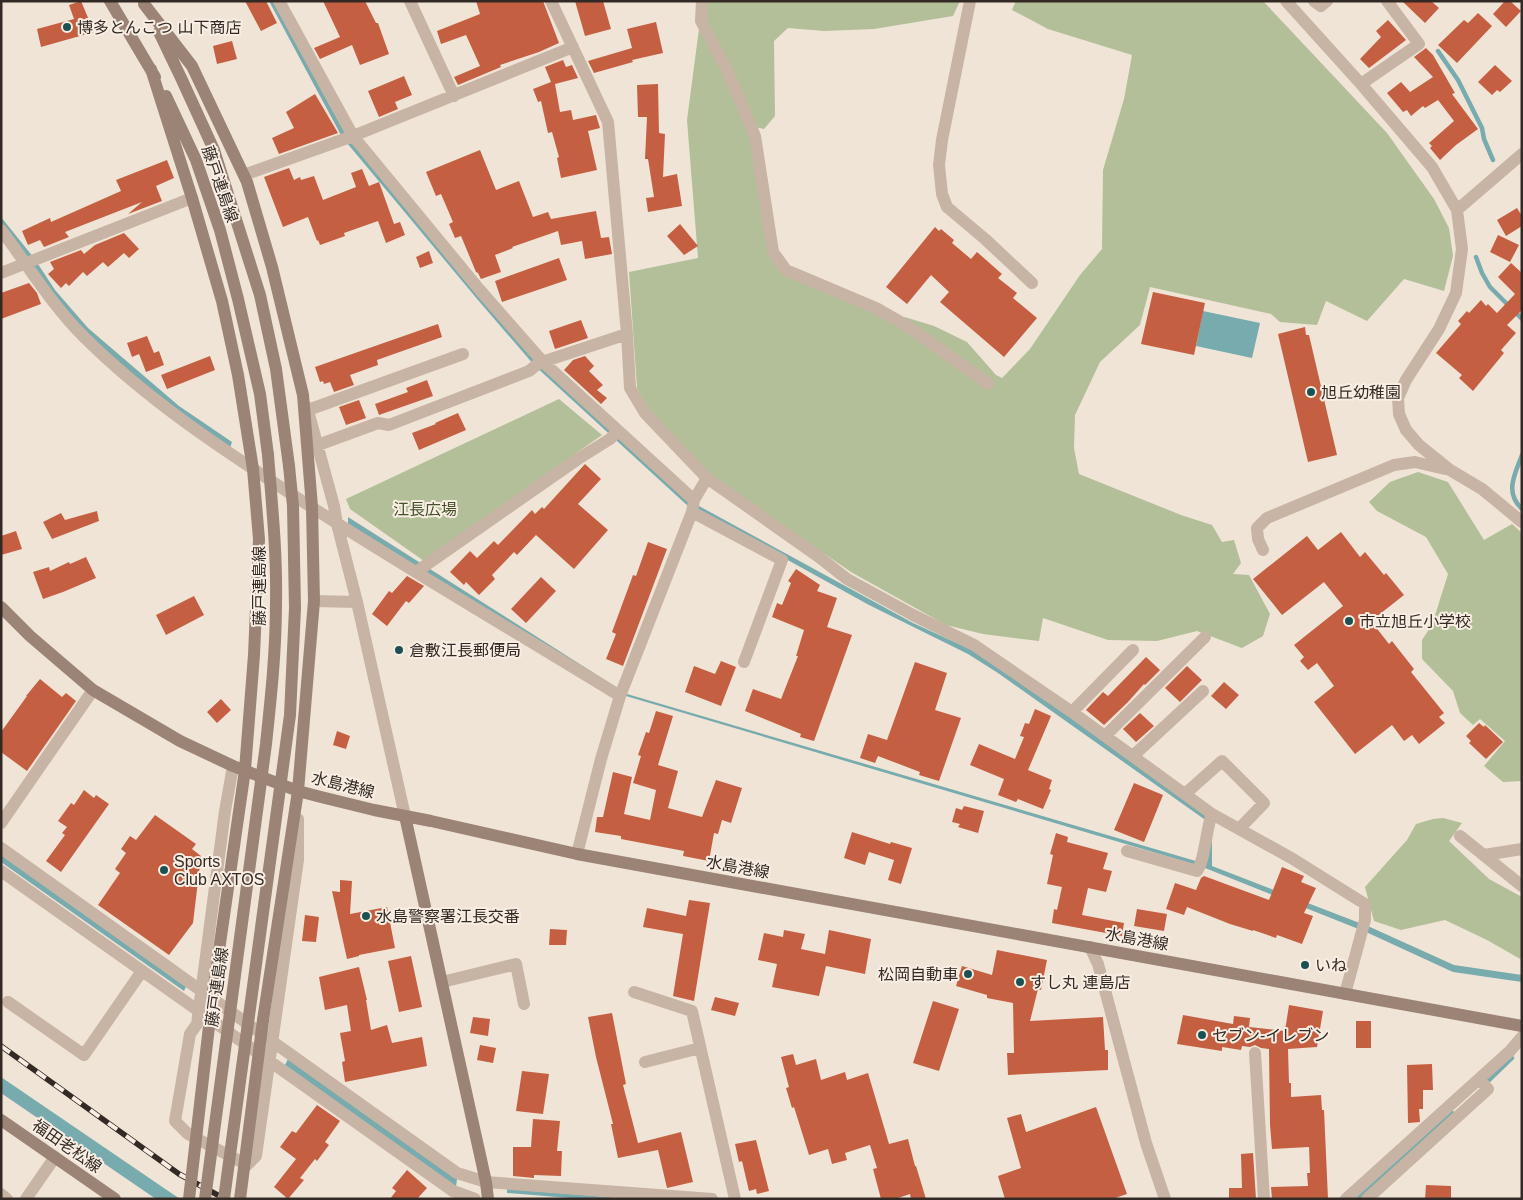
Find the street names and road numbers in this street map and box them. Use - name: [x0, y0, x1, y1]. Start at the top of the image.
- street label: 藤戸連島線: [199, 143, 241, 225]
- street label: 藤戸連島線: [251, 546, 268, 626]
- street label: 水島港線: [310, 769, 376, 801]
- street label: 水島港線: [705, 853, 771, 881]
- street label: 水島港線: [1104, 925, 1170, 953]
- street label: 藤戸連島線: [203, 946, 231, 1028]
- street label: 福田老松線: [29, 1116, 105, 1176]

